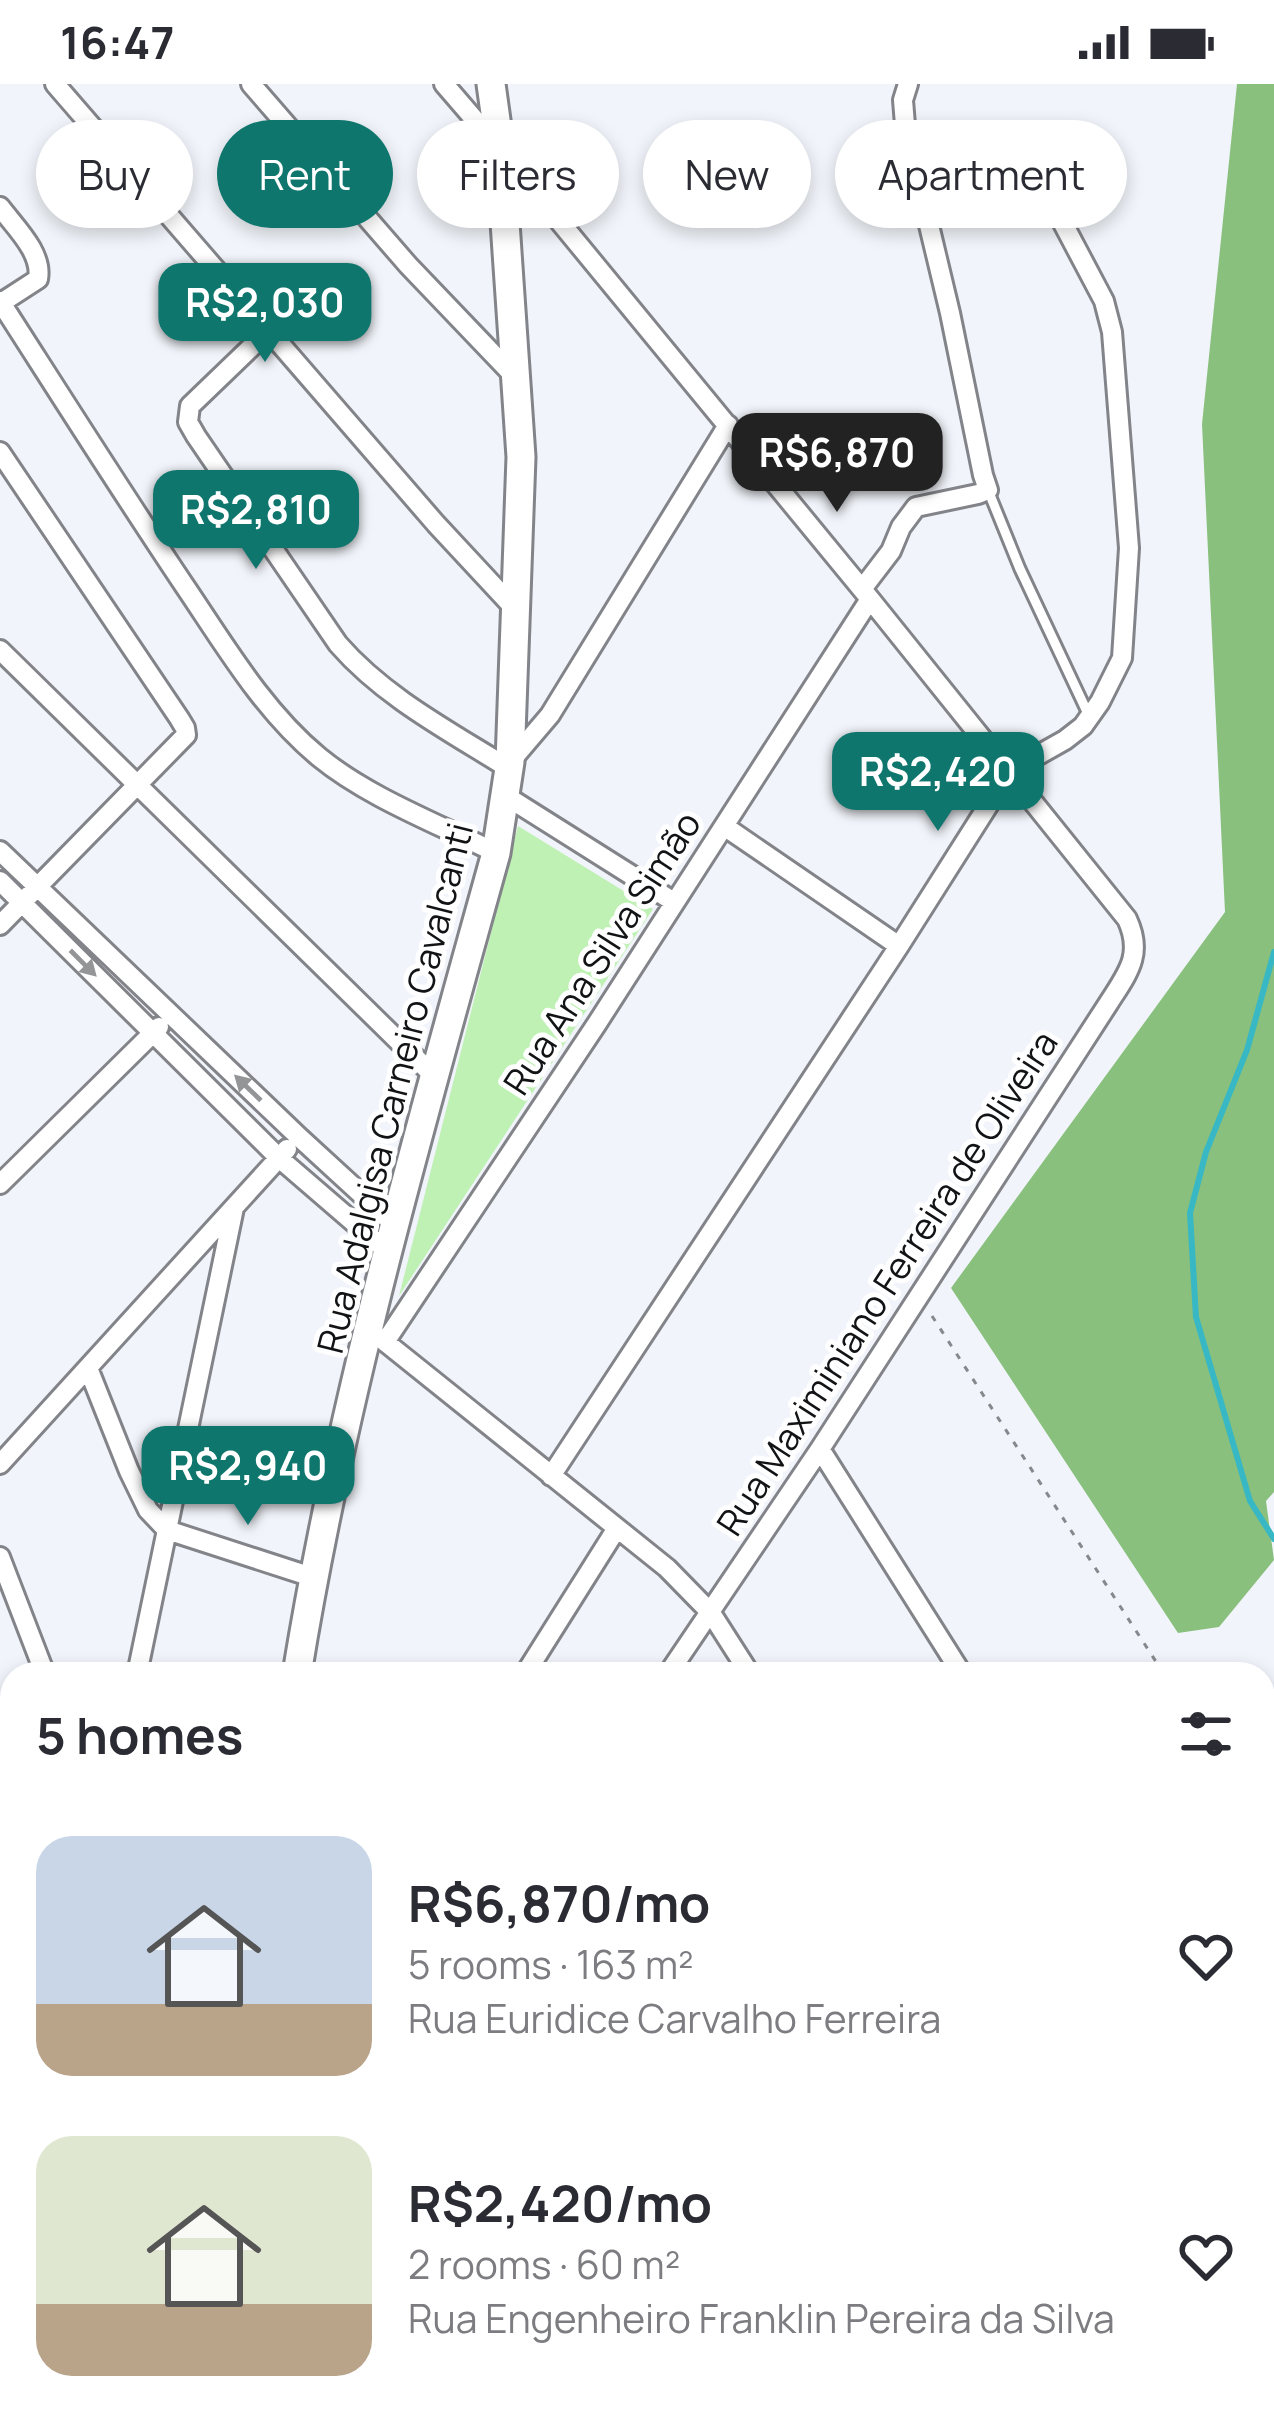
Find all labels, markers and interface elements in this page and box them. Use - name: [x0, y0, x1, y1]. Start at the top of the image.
- text: 16:47: [60, 11, 174, 73]
- chip: Buy: [36, 120, 193, 228]
- chip: Rent: [217, 120, 393, 228]
- chip: Filters: [417, 120, 619, 228]
- chip: New: [643, 120, 811, 228]
- chip: Apartment: [835, 120, 1127, 228]
- pin: R$2,030: [154, 263, 376, 365]
- text: R$2,030: [185, 275, 345, 329]
- pin: R$6,870: [726, 413, 948, 515]
- text: R$6,870: [759, 425, 915, 479]
- pin: R$2,810: [145, 470, 367, 572]
- text: R$2,810: [180, 482, 332, 536]
- pin: R$2,420: [827, 732, 1049, 834]
- text: R$2,420: [859, 744, 1017, 798]
- street label: Rua Ana Silva Simão: [492, 802, 712, 1104]
- street label: Rua Adalgisa Carneiro Cavalcanti: [305, 818, 484, 1358]
- one-way arrow: [69, 949, 97, 977]
- street label: Rua Maximiniano Ferreira de Oliveira: [705, 1021, 1068, 1544]
- one-way arrow: [233, 1075, 262, 1103]
- pin: R$2,940: [137, 1426, 359, 1528]
- text: R$2,940: [169, 1438, 327, 1492]
- text: 5 homes: [36, 1700, 243, 1769]
- icon: filters: [1173, 1701, 1239, 1767]
- text: R$6,870/mo: [408, 1868, 710, 1937]
- icon: home: [132, 1884, 276, 2028]
- icon: heart: [1173, 1923, 1239, 1989]
- text: 5 rooms · 163 m²: [408, 1937, 694, 1991]
- text: Rua Euridice Carvalho Ferreira: [408, 1991, 941, 2045]
- text: R$2,420/mo: [408, 2168, 712, 2237]
- icon: home: [132, 2184, 276, 2328]
- icon: heart: [1173, 2223, 1239, 2289]
- text: 2 rooms · 60 m²: [408, 2237, 680, 2291]
- text: Rua Engenheiro Franklin Pereira da Silva: [408, 2291, 1115, 2345]

